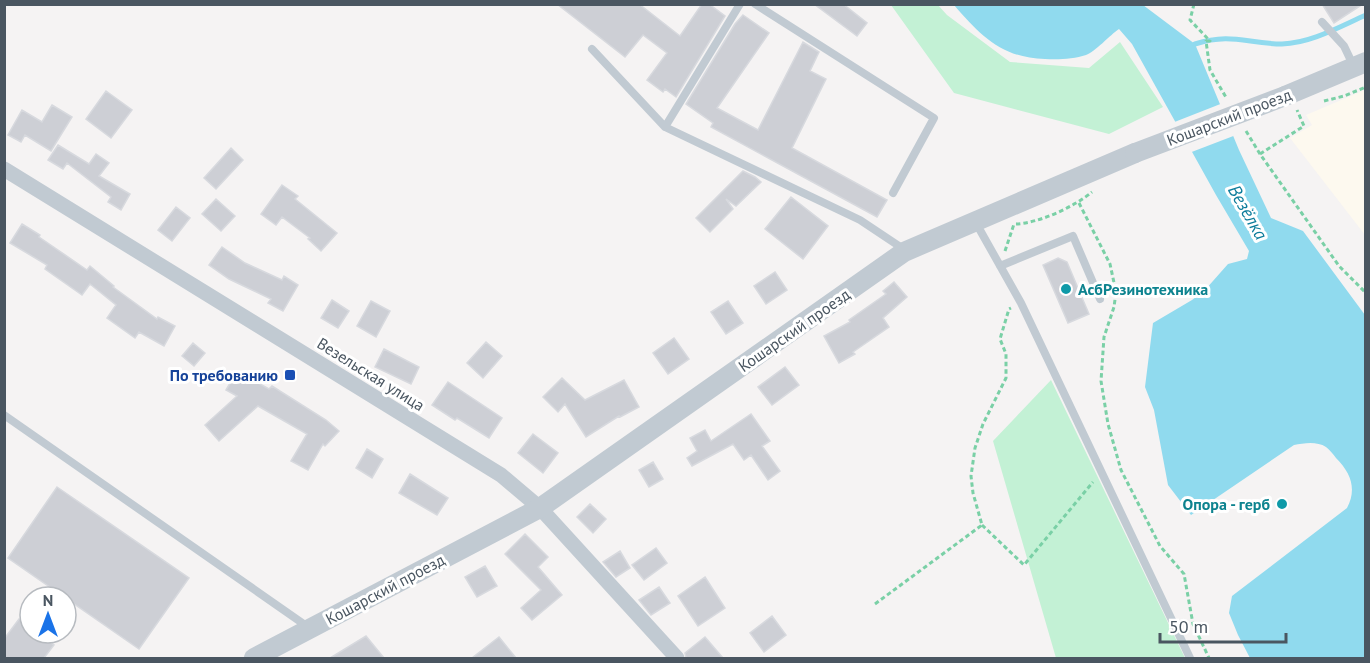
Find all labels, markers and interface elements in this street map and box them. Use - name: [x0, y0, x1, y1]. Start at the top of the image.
- street label: Кошарский проезд: [1164, 84, 1294, 150]
- water label: Везёлка: [1223, 181, 1273, 244]
- place label: АсбРезинотехника: [1078, 279, 1208, 299]
- marker: АсбРезинотехника: [1059, 282, 1073, 296]
- street label: Кошарский проезд: [734, 284, 854, 376]
- street label: Везельская улица: [314, 333, 428, 415]
- place label: По требованию: [170, 365, 278, 385]
- marker: По требованию: [283, 368, 297, 382]
- place label: Опора - герб: [1182, 494, 1270, 514]
- marker: Опора - герб: [1275, 497, 1289, 511]
- street label: Кошарский проезд: [322, 549, 448, 629]
- north arrow: [18, 585, 78, 645]
- text: N: [43, 590, 53, 610]
- scale bar: [1160, 606, 1286, 644]
- text: 50 m: [1169, 615, 1208, 638]

